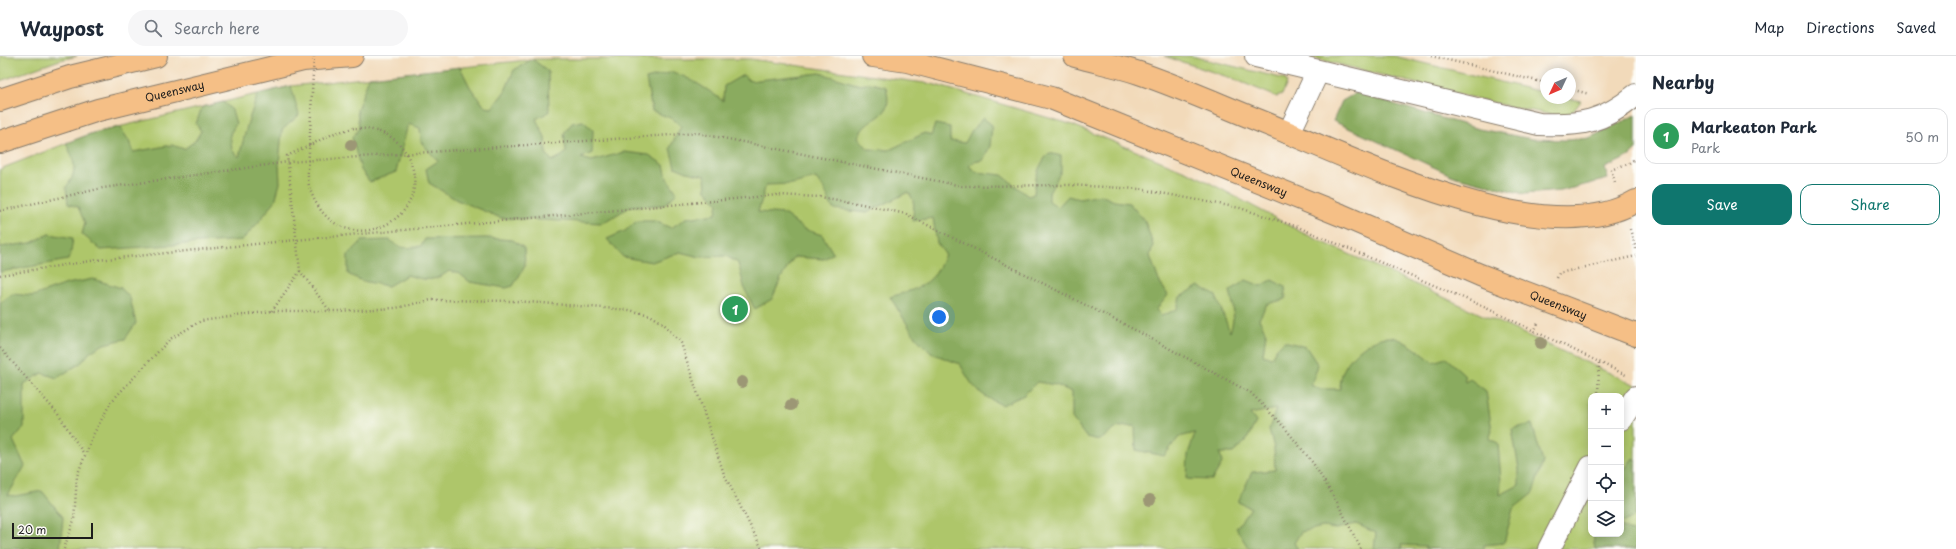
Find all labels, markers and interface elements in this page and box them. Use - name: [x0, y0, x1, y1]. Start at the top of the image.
- search box: [128, 10, 408, 46]
- text: Waypost: [20, 14, 104, 42]
- text: Search here: [174, 16, 260, 39]
- icon: search: [142, 17, 164, 39]
- text: Map: [1754, 17, 1784, 38]
- text: Directions: [1806, 17, 1874, 38]
- text: Saved: [1896, 17, 1936, 38]
- north arrow: [1540, 68, 1576, 104]
- text: Nearby: [1652, 69, 1714, 95]
- street label: Queensway: [143, 75, 206, 106]
- text: Markeaton Park: [1691, 115, 1817, 138]
- text: 1: [1663, 127, 1669, 146]
- text: 50 m: [1905, 127, 1939, 146]
- text: Park: [1691, 138, 1720, 157]
- street label: Queensway: [1228, 162, 1290, 200]
- button: Save: [1652, 184, 1792, 225]
- button: Share: [1800, 184, 1940, 225]
- street label: Queensway: [1527, 286, 1590, 323]
- pin: 1: [722, 294, 748, 324]
- your location: [929, 307, 949, 327]
- map controls: [1588, 393, 1624, 537]
- button: +: [1588, 393, 1624, 429]
- button: −: [1588, 429, 1624, 465]
- button: locate: [1588, 465, 1624, 501]
- button: layers: [1588, 501, 1624, 537]
- scale bar: [12, 521, 93, 540]
- text: 20 m: [18, 521, 46, 538]

